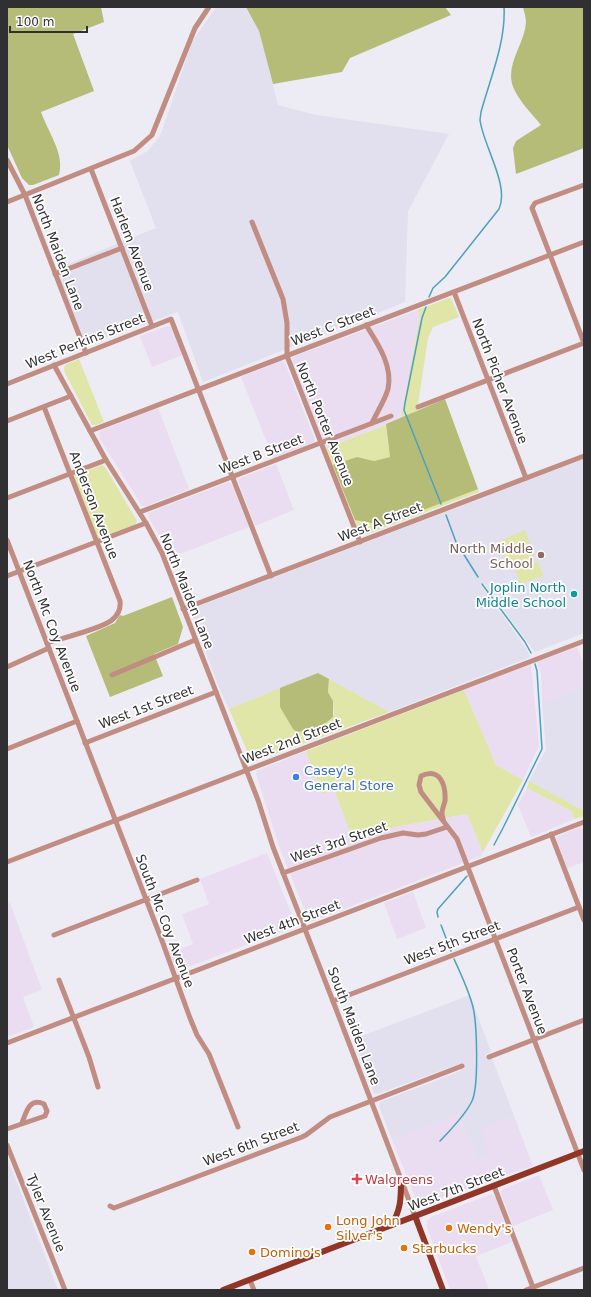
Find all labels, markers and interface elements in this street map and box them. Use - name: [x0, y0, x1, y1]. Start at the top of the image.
- scale bar: [10, 8, 87, 34]
- text: 100 m: [16, 15, 54, 29]
- street label: North Maiden Lane: [29, 192, 87, 312]
- street label: Harlem Avenue: [107, 195, 157, 293]
- street label: West C Street: [289, 303, 377, 349]
- street label: West Perkins Street: [23, 310, 147, 372]
- street label: North Picher Avenue: [469, 316, 531, 446]
- street label: North Porter Avenue: [293, 360, 357, 488]
- street label: West B Street: [217, 431, 305, 477]
- street label: Anderson Avenue: [67, 449, 121, 561]
- street label: West A Street: [336, 499, 424, 545]
- street label: North Maiden Lane: [157, 531, 217, 651]
- place label: North Middle School: [450, 541, 533, 571]
- marker: North Middle School: [536, 550, 546, 560]
- street label: North Mc Coy Avenue: [20, 558, 84, 694]
- place label: Joplin North Middle School: [476, 580, 566, 610]
- marker: Joplin North Middle School: [569, 589, 579, 599]
- street label: West 1st Street: [97, 682, 195, 732]
- street label: West 2nd Street: [241, 715, 343, 767]
- place label: Casey's General Store: [304, 763, 394, 793]
- marker: Casey's General Store: [291, 772, 301, 782]
- street label: West 3rd Street: [289, 818, 389, 866]
- street label: South Mc Coy Avenue: [133, 852, 197, 990]
- street label: West 4th Street: [242, 897, 342, 947]
- street label: West 5th Street: [402, 918, 502, 968]
- street label: Porter Avenue: [504, 946, 550, 1036]
- street label: South Maiden Lane: [325, 965, 383, 1087]
- street label: West 6th Street: [201, 1119, 301, 1169]
- street label: West 7th Street: [406, 1164, 506, 1214]
- street label: Tyler Avenue: [23, 1171, 69, 1254]
- place label: Walgreens: [365, 1172, 433, 1187]
- marker: Walgreens: [352, 1174, 362, 1184]
- place label: Long John Silver's: [336, 1213, 400, 1243]
- place label: Wendy's: [457, 1221, 512, 1236]
- marker: Long John Silver's: [323, 1222, 333, 1232]
- marker: Wendy's: [444, 1223, 454, 1233]
- place label: Starbucks: [412, 1241, 477, 1256]
- marker: Starbucks: [399, 1243, 409, 1253]
- place label: Domino's: [260, 1245, 321, 1260]
- marker: Domino's: [247, 1247, 257, 1257]

